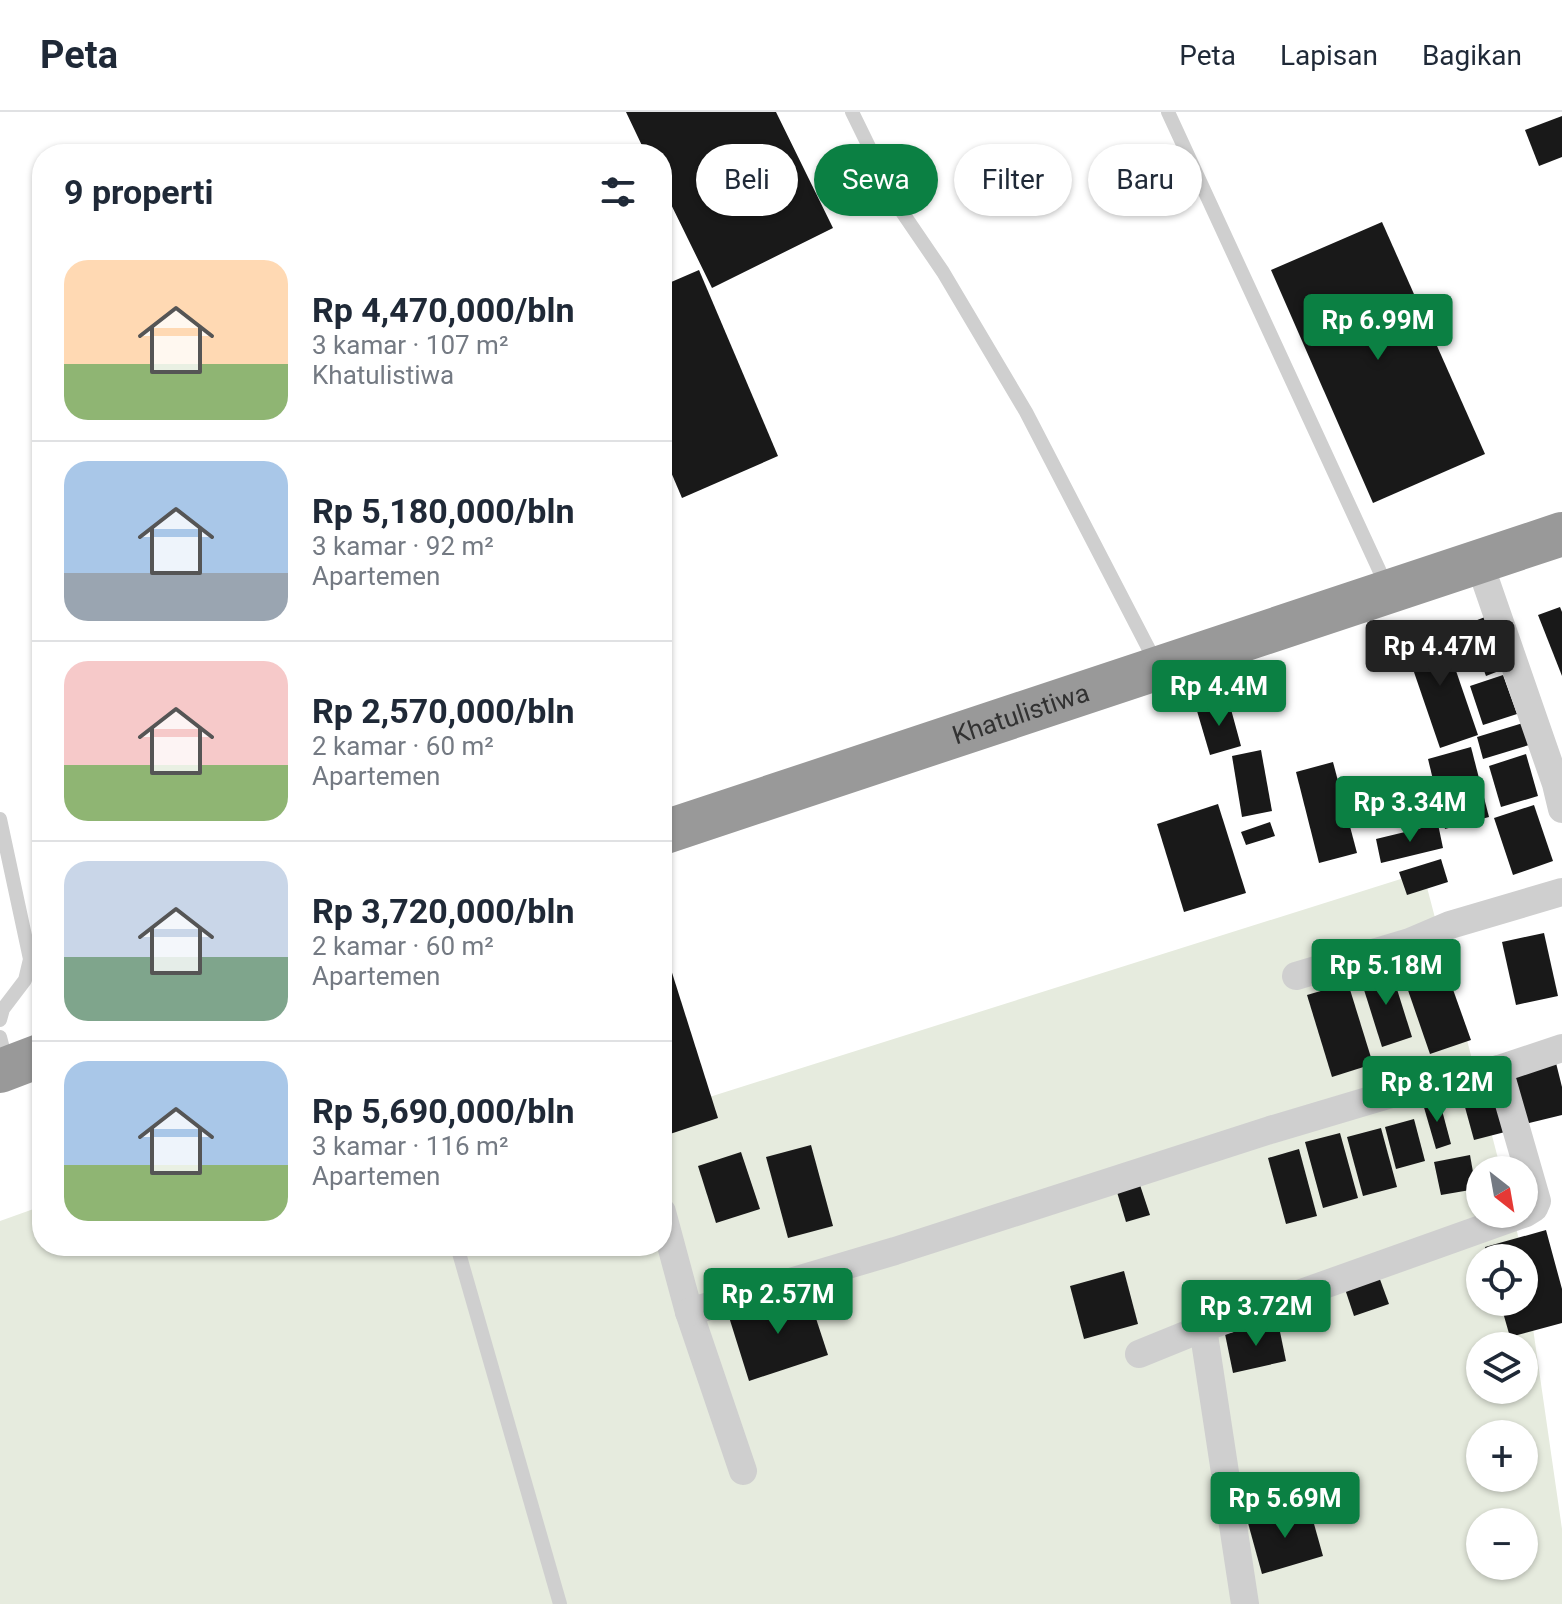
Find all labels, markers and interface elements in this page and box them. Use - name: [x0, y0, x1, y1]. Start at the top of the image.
- text: Peta: [40, 33, 118, 77]
- text: Peta: [1179, 39, 1236, 72]
- text: Lapisan: [1280, 39, 1378, 72]
- text: Bagikan: [1422, 39, 1522, 72]
- chip: Beli: [696, 144, 798, 216]
- chip: Sewa: [814, 144, 938, 216]
- chip: Filter: [954, 144, 1072, 216]
- chip: Baru: [1088, 144, 1202, 216]
- icon: filters: [596, 170, 640, 214]
- text: 9 properti: [64, 172, 213, 212]
- text: Rp 4,470,000/bln: [312, 290, 574, 330]
- icon: home: [128, 292, 224, 388]
- pin: Rp 6.99M: [1295, 294, 1461, 362]
- text: Rp 6.99M: [1322, 305, 1434, 335]
- text: 3 kamar · 107 m²: [312, 330, 508, 360]
- text: Khatulistiwa: [312, 360, 454, 390]
- text: Rp 5,180,000/bln: [312, 491, 574, 531]
- icon: home: [128, 493, 224, 589]
- text: 3 kamar · 92 m²: [312, 531, 494, 561]
- text: Apartemen: [312, 561, 440, 591]
- pin: Rp 4.47M: [1357, 620, 1523, 688]
- text: Rp 4.47M: [1384, 631, 1496, 661]
- pin: Rp 4.4M: [1145, 660, 1293, 728]
- text: Rp 4.4M: [1170, 671, 1268, 701]
- street label: Khatulistiwa: [948, 677, 1093, 750]
- text: Rp 2,570,000/bln: [312, 691, 574, 731]
- icon: home: [128, 693, 224, 789]
- text: 2 kamar · 60 m²: [312, 731, 494, 761]
- text: Apartemen: [312, 761, 440, 791]
- pin: Rp 3.34M: [1327, 776, 1493, 844]
- text: Rp 3.34M: [1354, 787, 1466, 817]
- text: Rp 3,720,000/bln: [312, 891, 574, 931]
- icon: home: [128, 893, 224, 989]
- text: 2 kamar · 60 m²: [312, 931, 494, 961]
- pin: Rp 5.18M: [1303, 939, 1469, 1007]
- text: Rp 5.18M: [1330, 950, 1442, 980]
- text: Apartemen: [312, 961, 440, 991]
- pin: Rp 8.12M: [1354, 1056, 1520, 1124]
- text: Rp 8.12M: [1381, 1067, 1493, 1097]
- text: Rp 5,690,000/bln: [312, 1091, 574, 1131]
- icon: home: [128, 1093, 224, 1189]
- text: 3 kamar · 116 m²: [312, 1131, 508, 1161]
- north arrow: [1466, 1156, 1538, 1228]
- map controls: [1466, 1156, 1538, 1580]
- text: Apartemen: [312, 1161, 440, 1191]
- button: locate: [1466, 1244, 1538, 1316]
- pin: Rp 2.57M: [695, 1268, 861, 1336]
- text: Rp 2.57M: [722, 1279, 834, 1309]
- pin: Rp 3.72M: [1173, 1280, 1339, 1348]
- text: Rp 3.72M: [1200, 1291, 1312, 1321]
- button: layers: [1466, 1332, 1538, 1404]
- button: +: [1466, 1420, 1538, 1492]
- pin: Rp 5.69M: [1202, 1472, 1368, 1540]
- text: Rp 5.69M: [1229, 1483, 1341, 1513]
- button: −: [1466, 1508, 1538, 1580]

